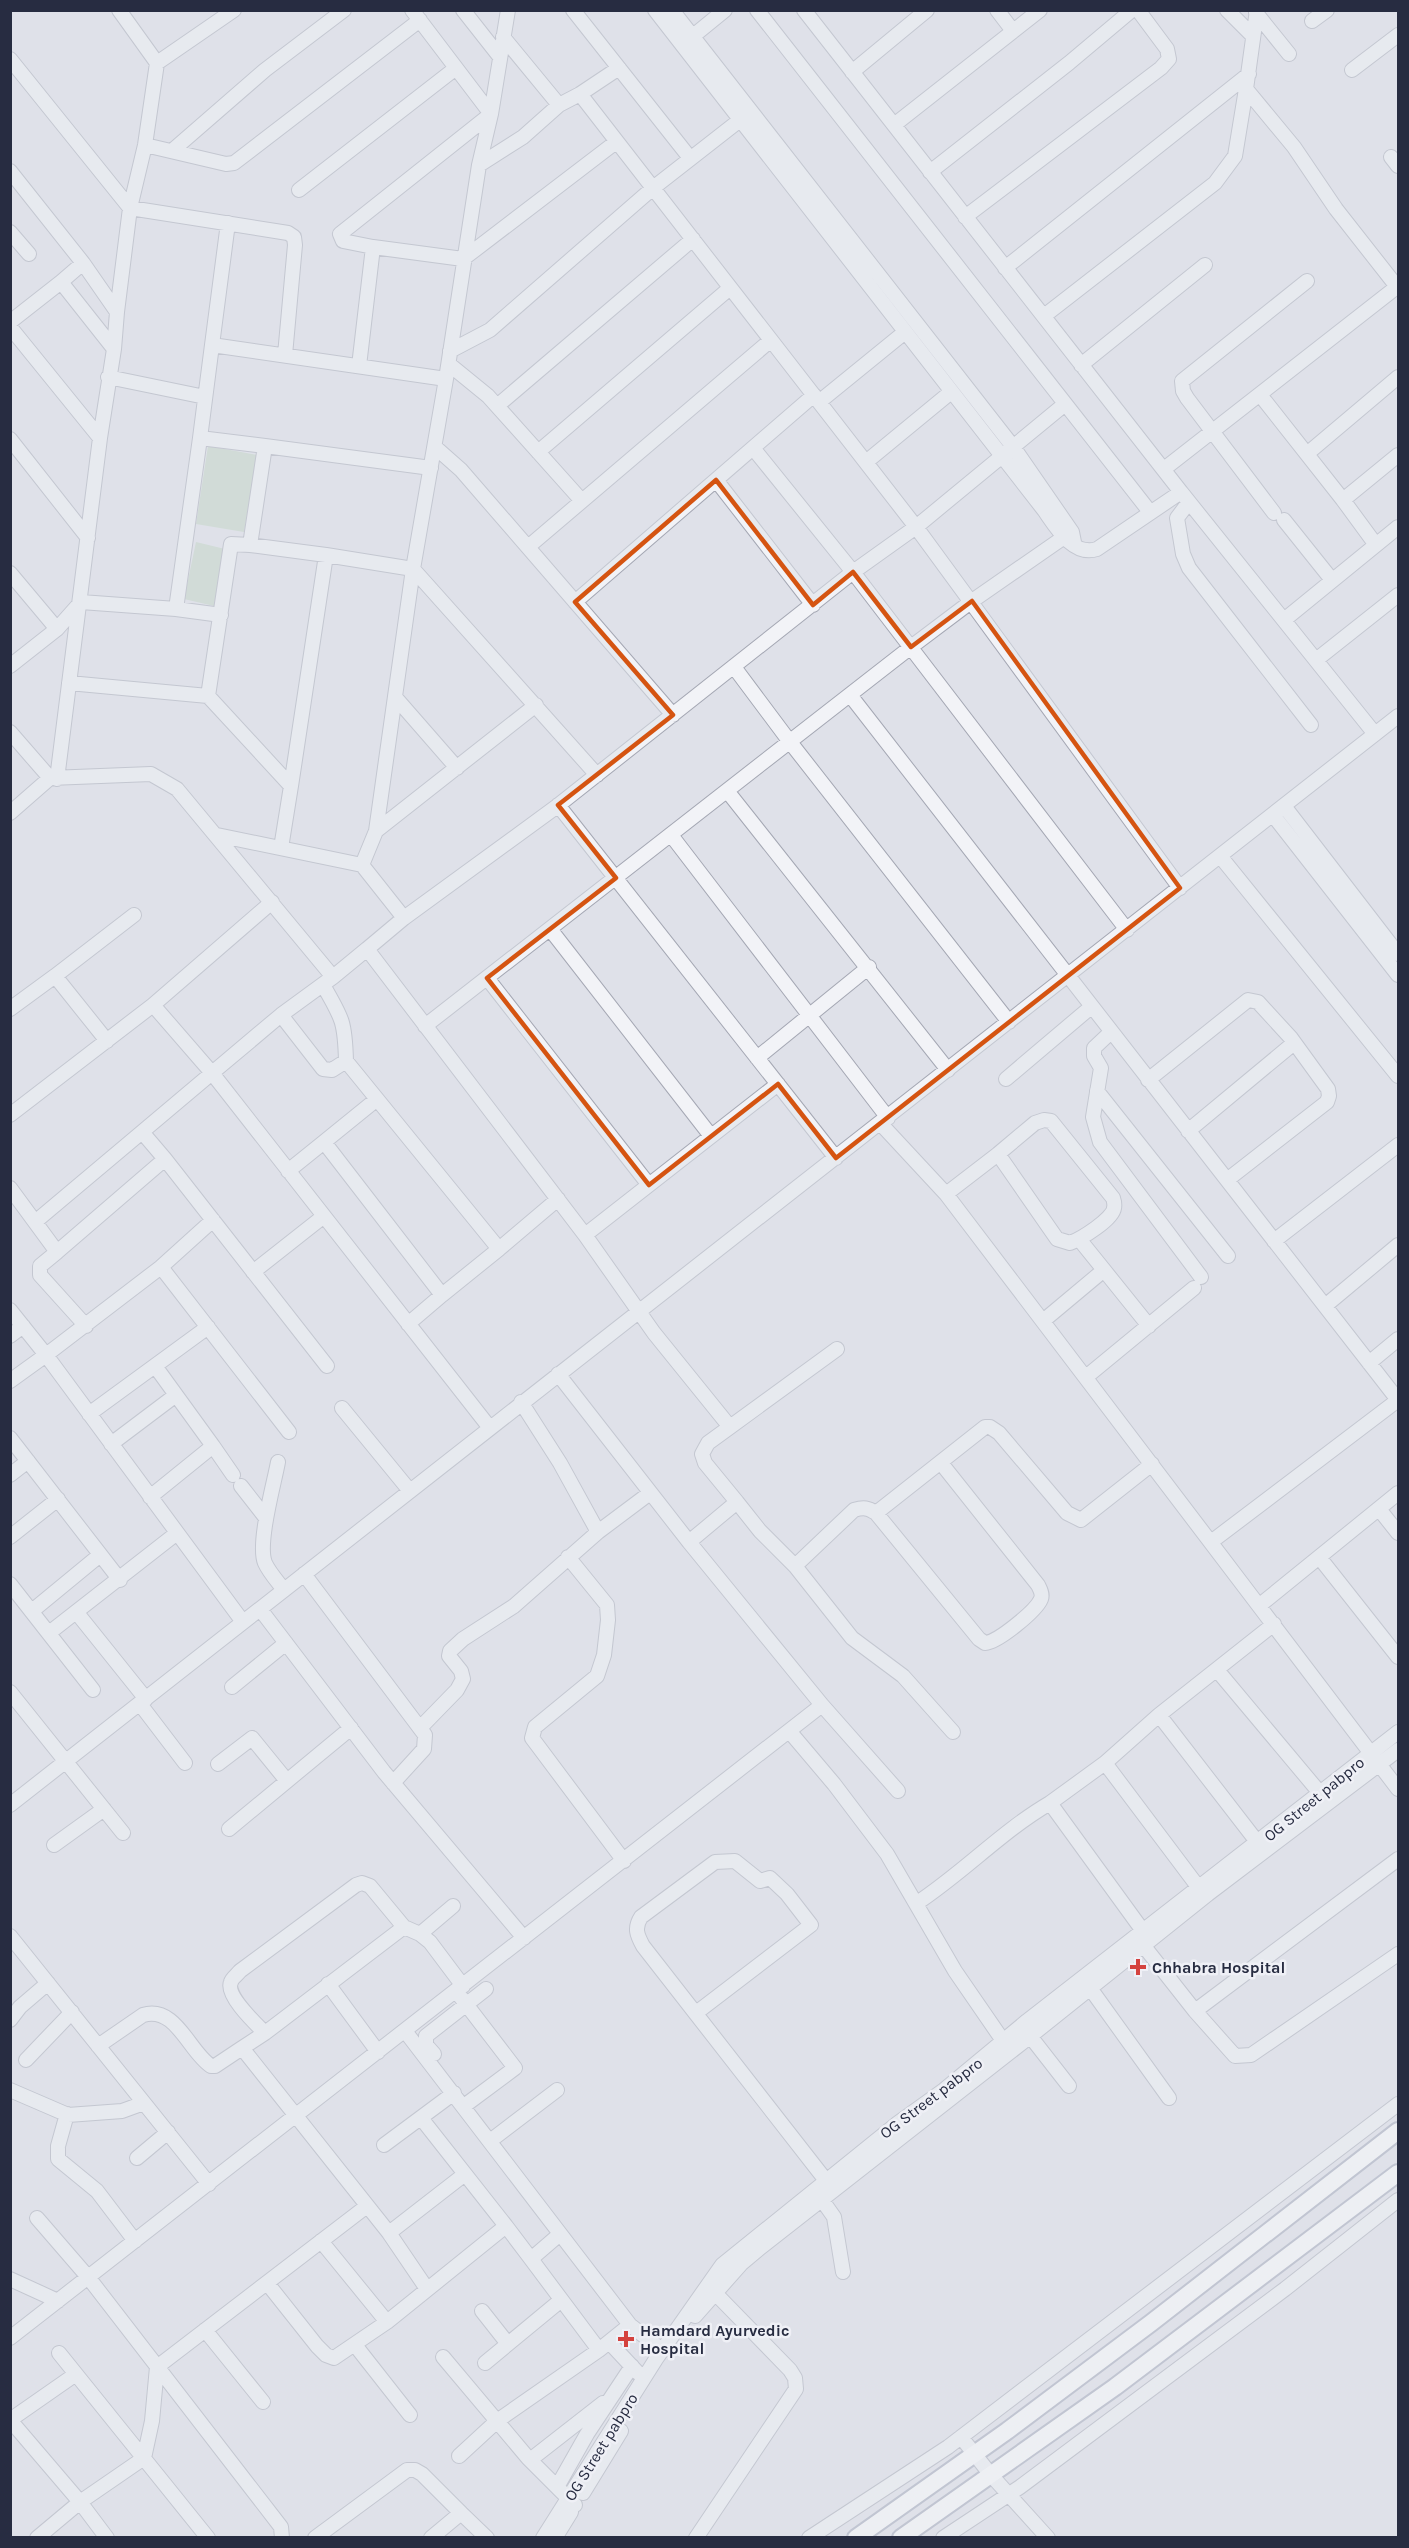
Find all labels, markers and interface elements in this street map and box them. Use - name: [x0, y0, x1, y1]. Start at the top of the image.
- street label: OG Street pabpro: [1260, 1753, 1368, 1845]
- marker: Chhabra Hospital: [1129, 1958, 1147, 1976]
- place label: Chhabra Hospital: [1152, 1958, 1285, 1977]
- street label: OG Street pabpro: [876, 2053, 986, 2143]
- place label: Hamdard Ayurvedic Hospital: [640, 2321, 789, 2358]
- marker: Hamdard Ayurvedic Hospital: [617, 2330, 635, 2348]
- street label: OG Street pabpro: [560, 2390, 642, 2504]

